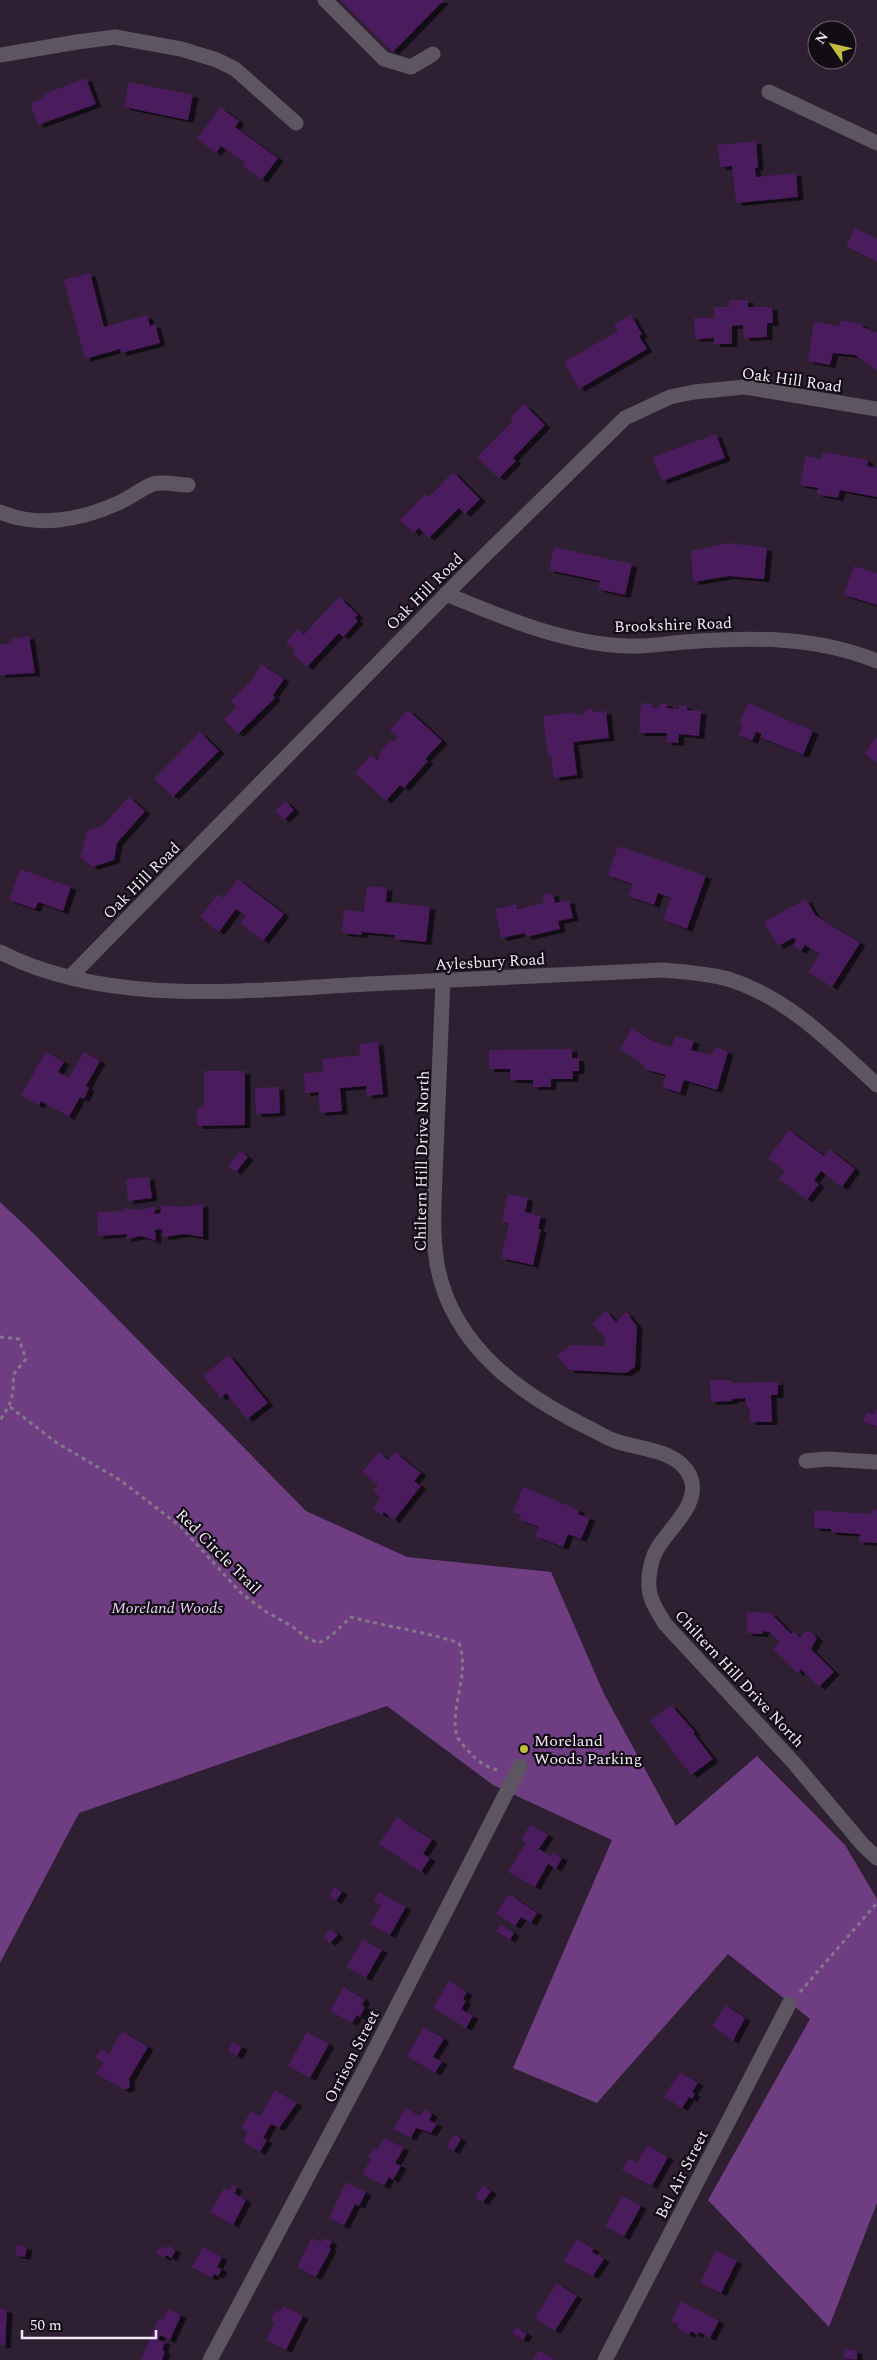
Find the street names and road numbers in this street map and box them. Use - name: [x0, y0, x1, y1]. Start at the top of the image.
- street label: Oak Hill Road: [740, 361, 844, 399]
- street label: Oak Hill Road: [381, 547, 469, 636]
- street label: Brookshire Road: [614, 611, 733, 639]
- street label: Oak Hill Road: [98, 836, 186, 925]
- street label: Aylesbury Road: [434, 947, 546, 977]
- street label: Chiltern Hill Drive North: [408, 1070, 436, 1252]
- street label: Red Circle Trail: [170, 1503, 267, 1600]
- street label: Chiltern Hill Drive North: [669, 1604, 810, 1753]
- street label: Orrison Street: [318, 2006, 386, 2107]
- street label: Bel Air Street: [649, 2126, 715, 2223]

